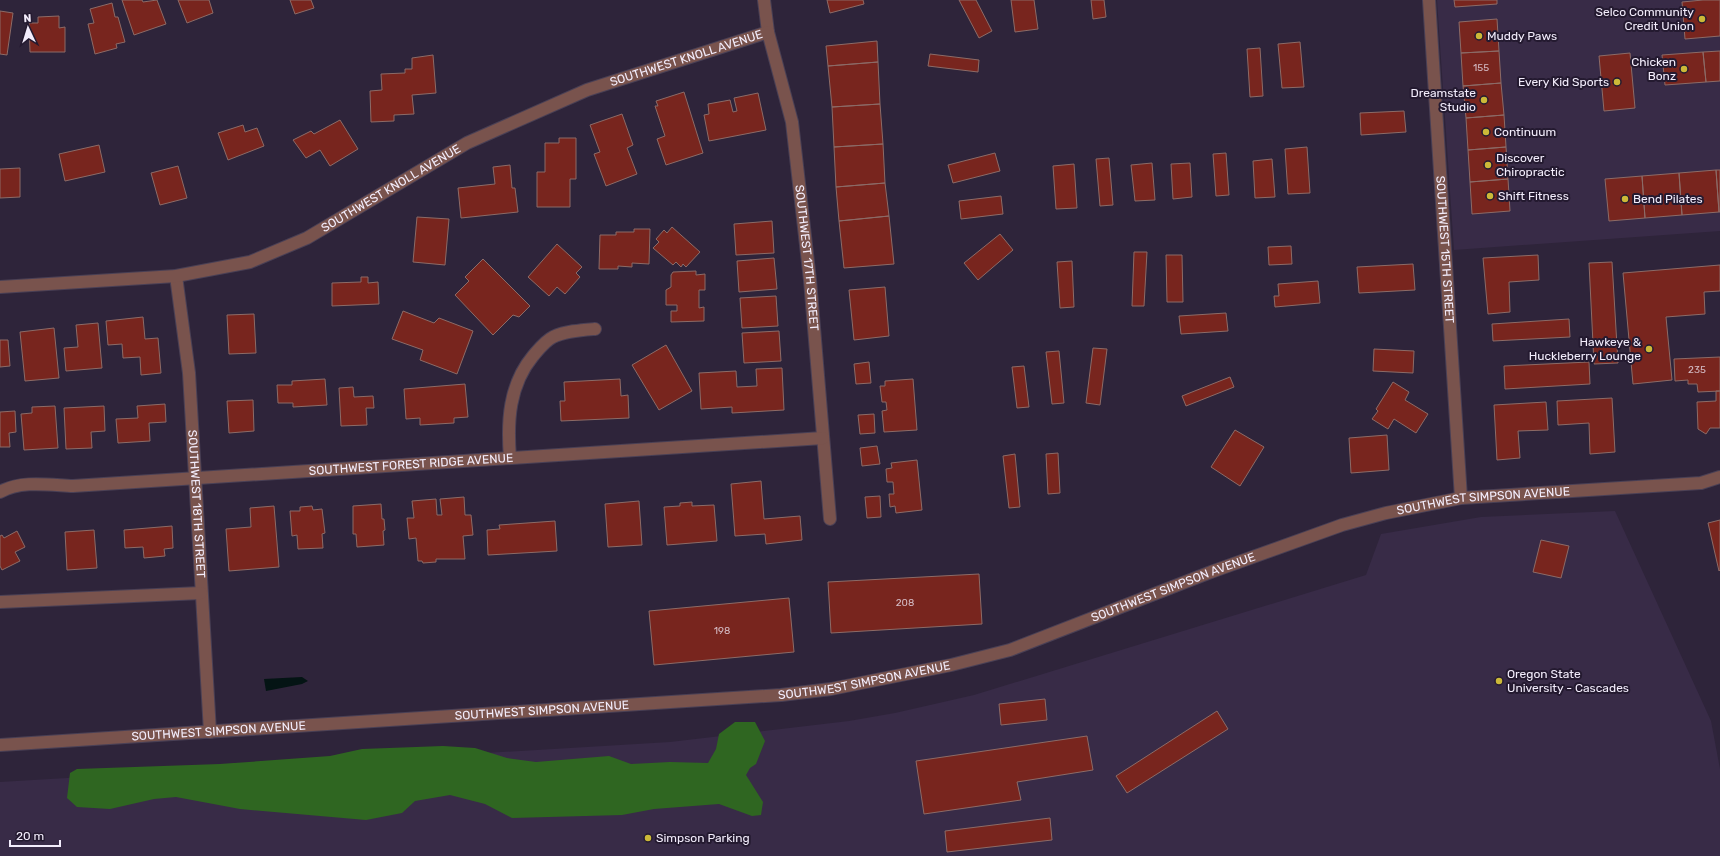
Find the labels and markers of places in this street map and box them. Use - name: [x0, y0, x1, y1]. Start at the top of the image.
- place label: Selco Community Credit Union: [1596, 5, 1694, 33]
- marker: Selco Community Credit Union: [1697, 14, 1707, 24]
- place label: Muddy Paws: [1487, 29, 1557, 43]
- marker: Muddy Paws: [1474, 31, 1484, 41]
- place label: Chicken Bonz: [1631, 55, 1676, 83]
- marker: Chicken Bonz: [1679, 64, 1689, 74]
- place label: Every Kid Sports: [1518, 75, 1609, 89]
- marker: Every Kid Sports: [1612, 77, 1622, 87]
- place label: Dreamstate Studio: [1410, 86, 1476, 114]
- marker: Dreamstate Studio: [1479, 95, 1489, 105]
- place label: Continuum: [1494, 125, 1556, 139]
- marker: Continuum: [1481, 127, 1491, 137]
- place label: Discover Chiropractic: [1496, 151, 1565, 179]
- marker: Discover Chiropractic: [1483, 160, 1493, 170]
- place label: Shift Fitness: [1498, 189, 1569, 203]
- marker: Shift Fitness: [1485, 191, 1495, 201]
- place label: Bend Pilates: [1633, 192, 1703, 206]
- marker: Bend Pilates: [1620, 194, 1630, 204]
- place label: Hawkeye & Huckleberry Lounge: [1529, 335, 1642, 363]
- marker: Hawkeye & Huckleberry Lounge: [1644, 344, 1654, 354]
- place label: Oregon State University - Cascades: [1507, 667, 1629, 695]
- marker: Oregon State University - Cascades: [1494, 676, 1504, 686]
- place label: Simpson Parking: [656, 831, 750, 845]
- marker: Simpson Parking: [643, 833, 653, 843]

